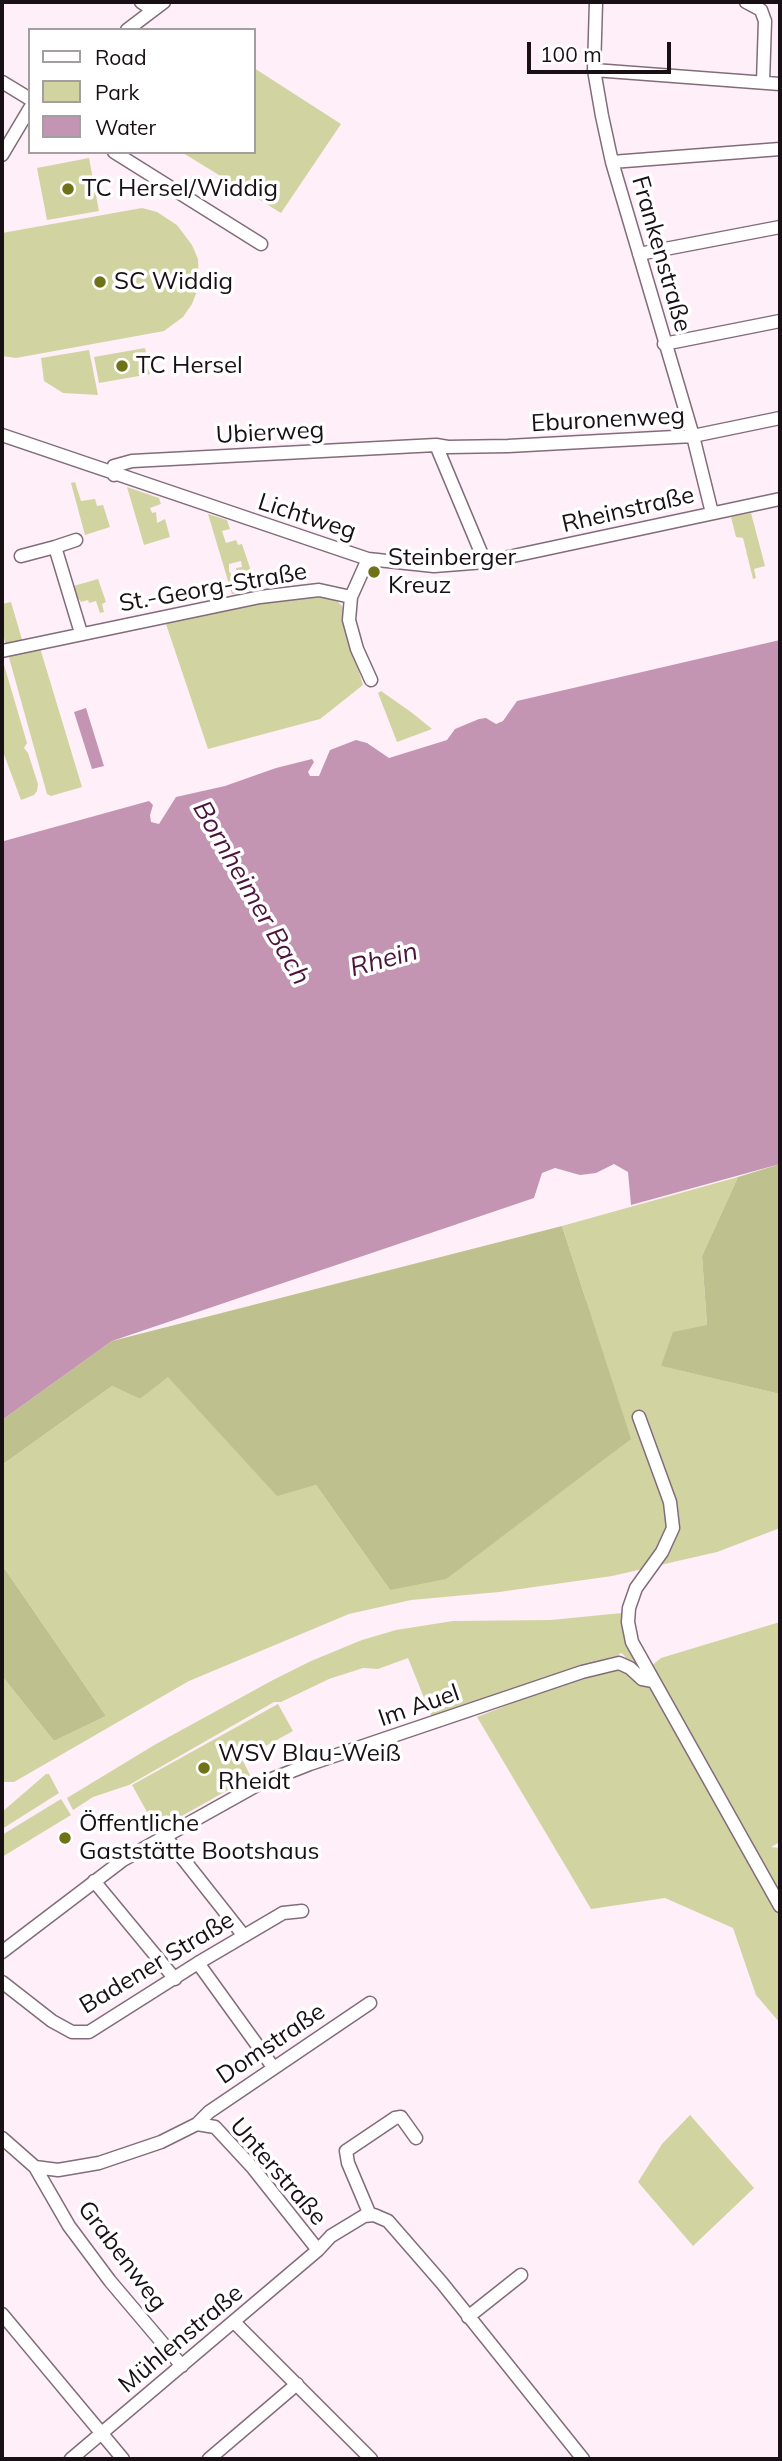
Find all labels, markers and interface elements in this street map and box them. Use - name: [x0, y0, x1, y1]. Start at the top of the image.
- legend: [28, 28, 256, 154]
- scale bar: [530, 28, 674, 72]
- text: 100 m: [540, 41, 602, 67]
- text: Road: [95, 44, 146, 70]
- text: Park: [95, 79, 139, 105]
- text: Water: [95, 114, 156, 140]
- street label: Frankenstraße: [625, 173, 697, 335]
- place label: TC Hersel/Widdig: [82, 175, 278, 203]
- marker: TC Hersel/Widdig: [60, 181, 76, 197]
- place label: SC Widdig: [114, 268, 233, 296]
- marker: SC Widdig: [92, 274, 108, 290]
- place label: TC Hersel: [136, 352, 243, 380]
- marker: TC Hersel: [114, 358, 130, 374]
- street label: Eburonenweg: [530, 402, 686, 438]
- street label: Ubierweg: [215, 416, 325, 450]
- street label: Rheinstraße: [559, 481, 697, 539]
- street label: Lichtweg: [254, 488, 360, 546]
- place label: Steinberger Kreuz: [388, 544, 516, 600]
- street label: St.-Georg-Straße: [117, 557, 309, 619]
- marker: Steinberger Kreuz: [366, 564, 382, 580]
- water label: Bornheimer Bach: [186, 795, 316, 991]
- water label: Rhein: [347, 936, 421, 984]
- street label: Im Auel: [375, 1679, 463, 1733]
- place label: WSV Blau-Weiß Rheidt: [218, 1740, 401, 1796]
- marker: WSV Blau-Weiß Rheidt: [196, 1760, 212, 1776]
- place label: Öffentliche Gaststätte Bootshaus: [79, 1810, 320, 1866]
- marker: Öffentliche Gaststätte Bootshaus: [57, 1830, 73, 1846]
- street label: Badener Straße: [75, 1906, 239, 2020]
- street label: Domstraße: [211, 1997, 331, 2091]
- street label: Unterstraße: [224, 2112, 332, 2232]
- street label: Grabenweg: [71, 2195, 173, 2317]
- street label: Mühlenstraße: [113, 2279, 249, 2399]

